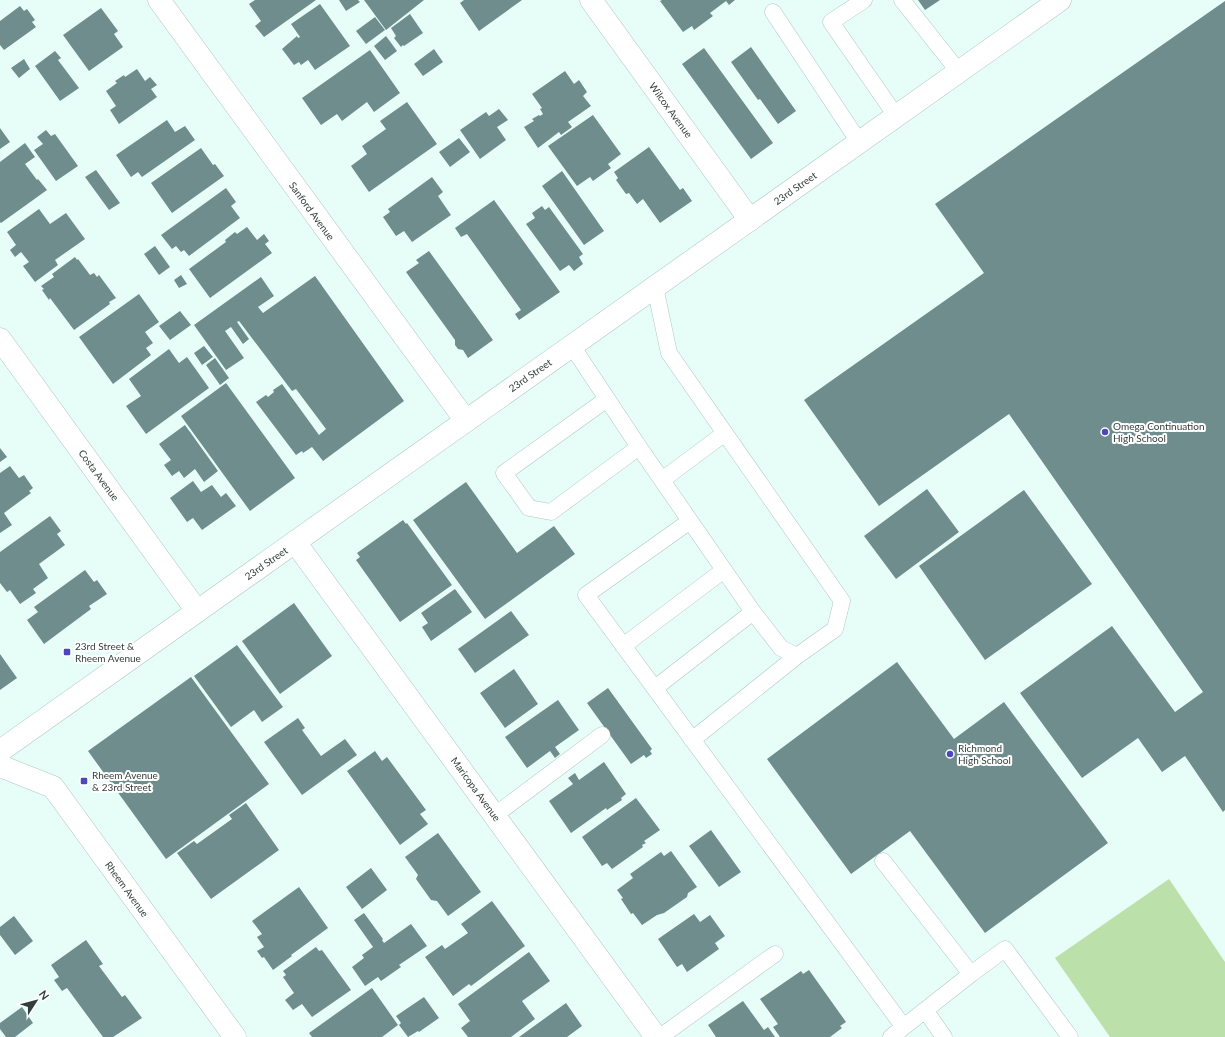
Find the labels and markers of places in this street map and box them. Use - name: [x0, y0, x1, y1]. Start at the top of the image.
- place label: Omega Continuation High School: [1113, 420, 1205, 444]
- marker: Omega Continuation High School: [1100, 427, 1110, 437]
- place label: 23rd Street & Rheem Avenue: [75, 640, 141, 664]
- marker: 23rd Street & Rheem Avenue: [62, 647, 72, 657]
- place label: Richmond High School: [958, 742, 1011, 766]
- marker: Richmond High School: [945, 749, 955, 759]
- place label: Rheem Avenue & 23rd Street: [92, 769, 158, 793]
- marker: Rheem Avenue & 23rd Street: [79, 776, 89, 786]

